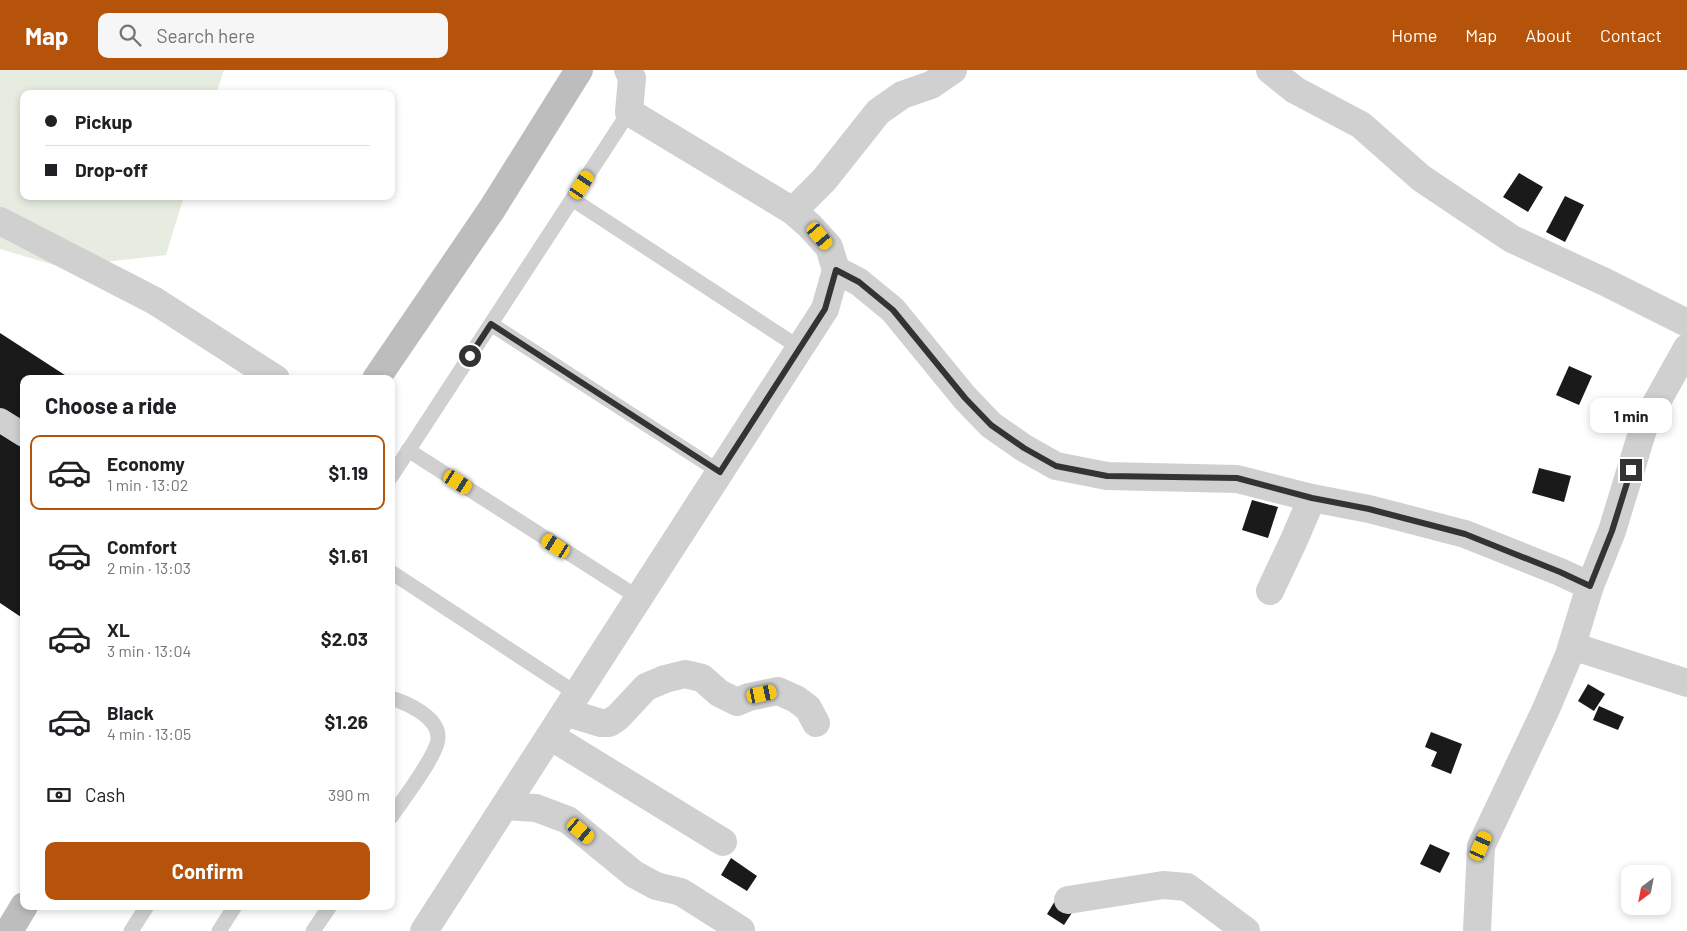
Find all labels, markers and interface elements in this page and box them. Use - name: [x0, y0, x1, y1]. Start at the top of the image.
- search box: [98, 13, 448, 58]
- text: Map: [25, 21, 68, 50]
- icon: search: [116, 21, 144, 49]
- text: Search here: [156, 24, 255, 47]
- text: Home: [1391, 24, 1437, 46]
- text: Map: [1465, 24, 1497, 46]
- text: About: [1525, 24, 1572, 46]
- text: Contact: [1600, 24, 1662, 46]
- text: Pickup: [75, 110, 133, 133]
- text: Drop-off: [75, 158, 148, 181]
- car: [567, 168, 596, 202]
- car: [804, 220, 835, 252]
- route start: [459, 345, 481, 367]
- text: Choose a ride: [45, 392, 177, 418]
- callout: 1 min: [1590, 398, 1672, 432]
- text: 1 min: [1613, 406, 1649, 425]
- icon: car: [47, 450, 92, 495]
- text: Economy: [107, 452, 185, 475]
- route end: [1620, 459, 1642, 481]
- text: $1.19: [328, 461, 368, 484]
- car: [441, 468, 474, 496]
- text: 1 min · 13:02: [107, 475, 188, 494]
- car: [539, 532, 572, 560]
- icon: car: [47, 533, 92, 578]
- text: Comfort: [107, 535, 177, 558]
- text: $1.61: [328, 544, 368, 567]
- text: 2 min · 13:03: [107, 558, 191, 577]
- icon: car: [47, 616, 92, 661]
- text: XL: [107, 618, 130, 641]
- text: $2.03: [321, 627, 368, 650]
- text: 3 min · 13:04: [107, 641, 191, 660]
- car: [745, 684, 778, 704]
- icon: car: [47, 699, 92, 744]
- text: Black: [107, 701, 154, 724]
- text: $1.26: [324, 710, 368, 733]
- text: 4 min · 13:05: [107, 724, 191, 743]
- icon: cash: [45, 781, 73, 809]
- text: Cash: [85, 783, 126, 806]
- text: 390 m: [328, 785, 370, 804]
- car: [564, 816, 597, 846]
- car: [1468, 829, 1493, 863]
- button: Confirm: [45, 842, 370, 900]
- north arrow: [1621, 865, 1671, 915]
- map controls: [1621, 865, 1671, 915]

